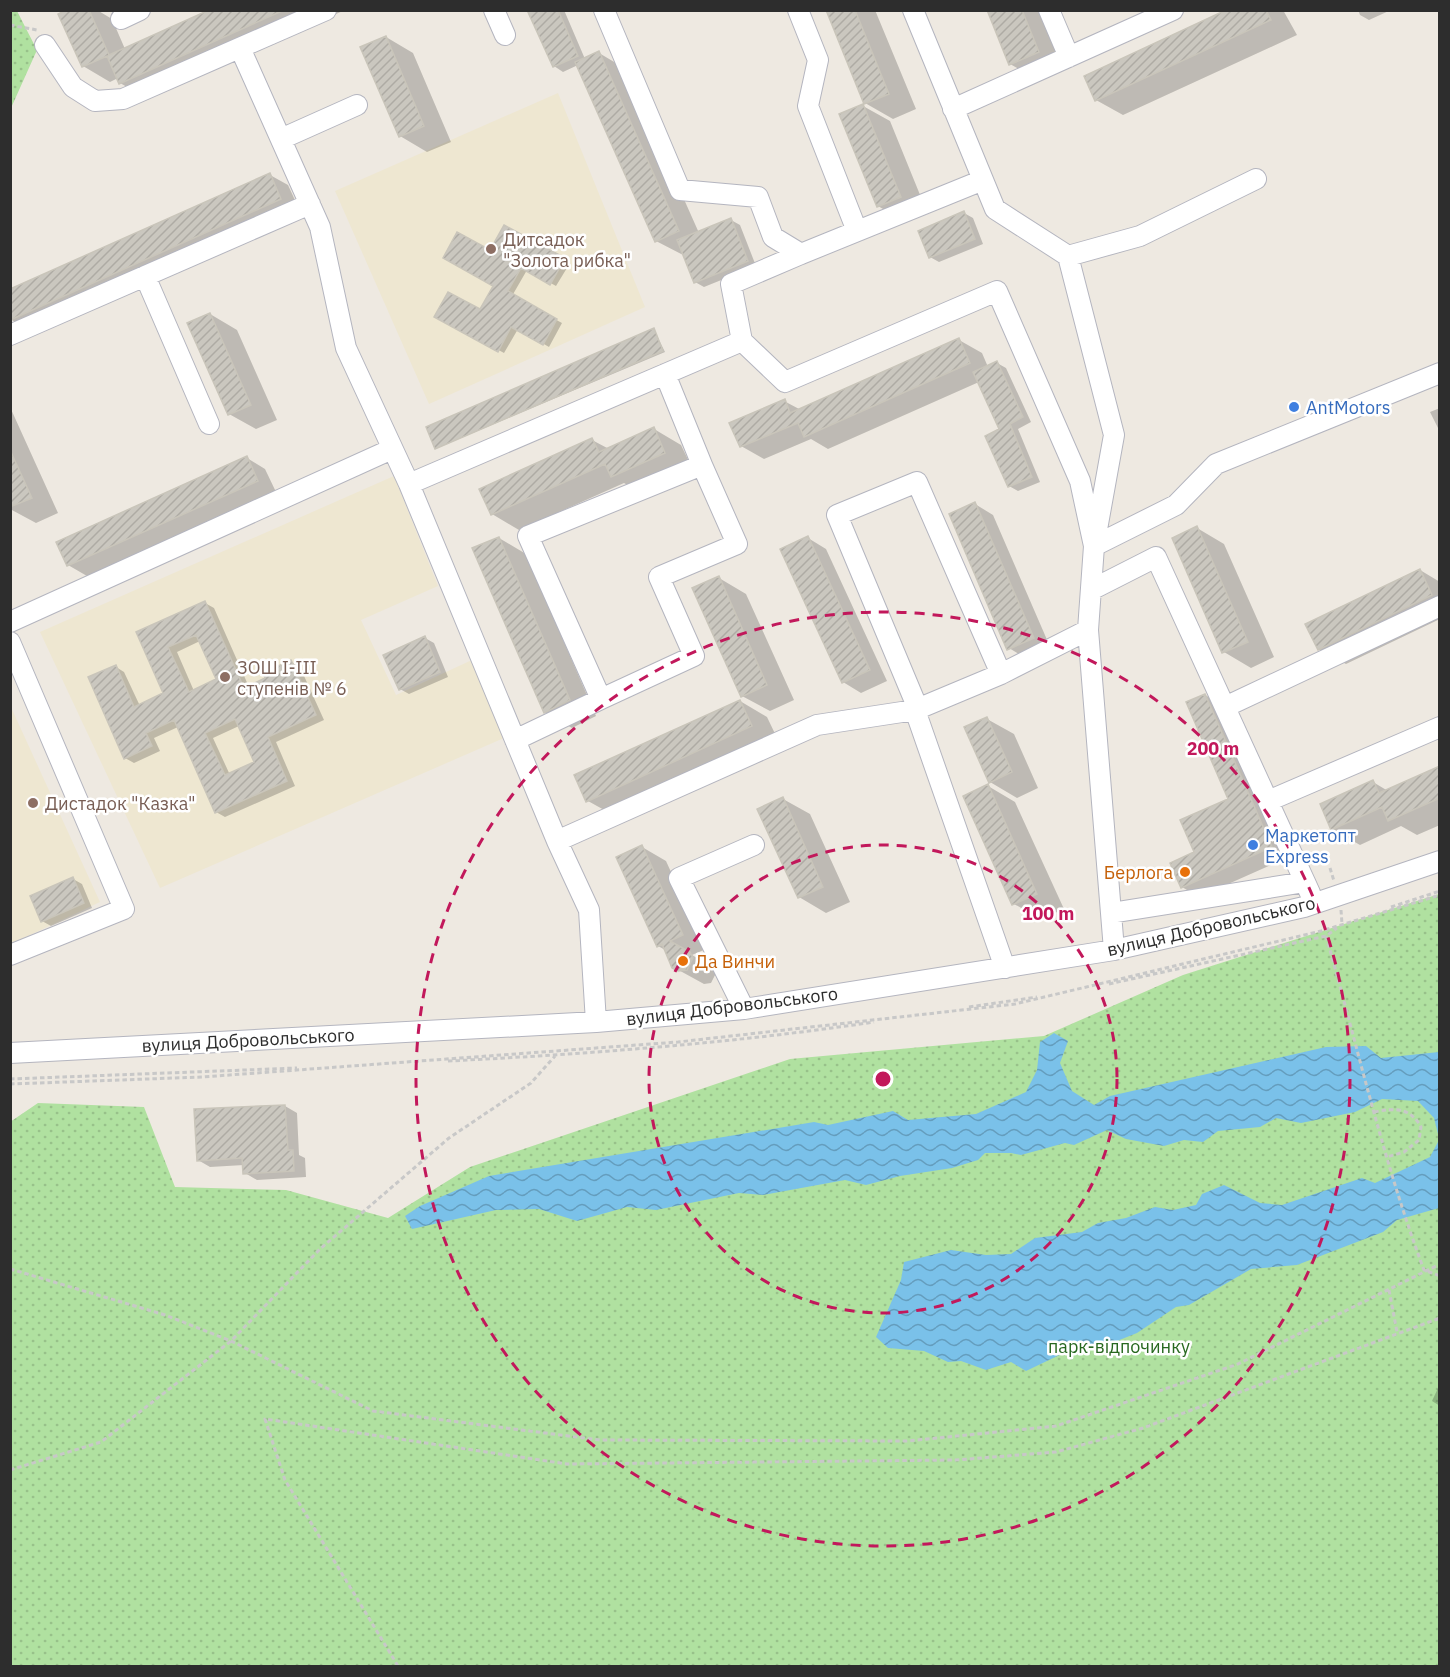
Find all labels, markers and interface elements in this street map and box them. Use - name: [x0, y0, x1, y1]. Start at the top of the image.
- place label: Дитсадок "Золота рибка": [503, 228, 631, 272]
- marker: Дитсадок "Золота рибка": [484, 242, 498, 256]
- place label: AntMotors: [1306, 396, 1390, 419]
- marker: AntMotors: [1287, 400, 1301, 414]
- place label: ЗОШ І-ІІІ ступенів № 6: [237, 656, 347, 700]
- marker: ЗОШ І-ІІІ ступенів № 6: [218, 670, 232, 684]
- text: 200 m: [1187, 737, 1239, 760]
- place label: Дистадок "Казка": [45, 792, 196, 815]
- marker: Дистадок "Казка": [26, 796, 40, 810]
- place label: Маркетопт Express: [1265, 824, 1357, 868]
- marker: Маркетопт Express: [1246, 838, 1260, 852]
- place label: Берлога: [1104, 861, 1173, 884]
- marker: Берлога: [1178, 865, 1192, 879]
- street label: вулиця Добровольського: [1105, 891, 1317, 961]
- text: 100 m: [1022, 902, 1074, 925]
- place label: Да Винчи: [695, 950, 775, 973]
- marker: Да Винчи: [676, 954, 690, 968]
- street label: вулиця Добровольського: [625, 982, 839, 1030]
- street label: вулиця Добровольського: [141, 1023, 355, 1057]
- centre of rings: [873, 1069, 893, 1089]
- park label: парк-відпочинку: [1048, 1335, 1190, 1358]

